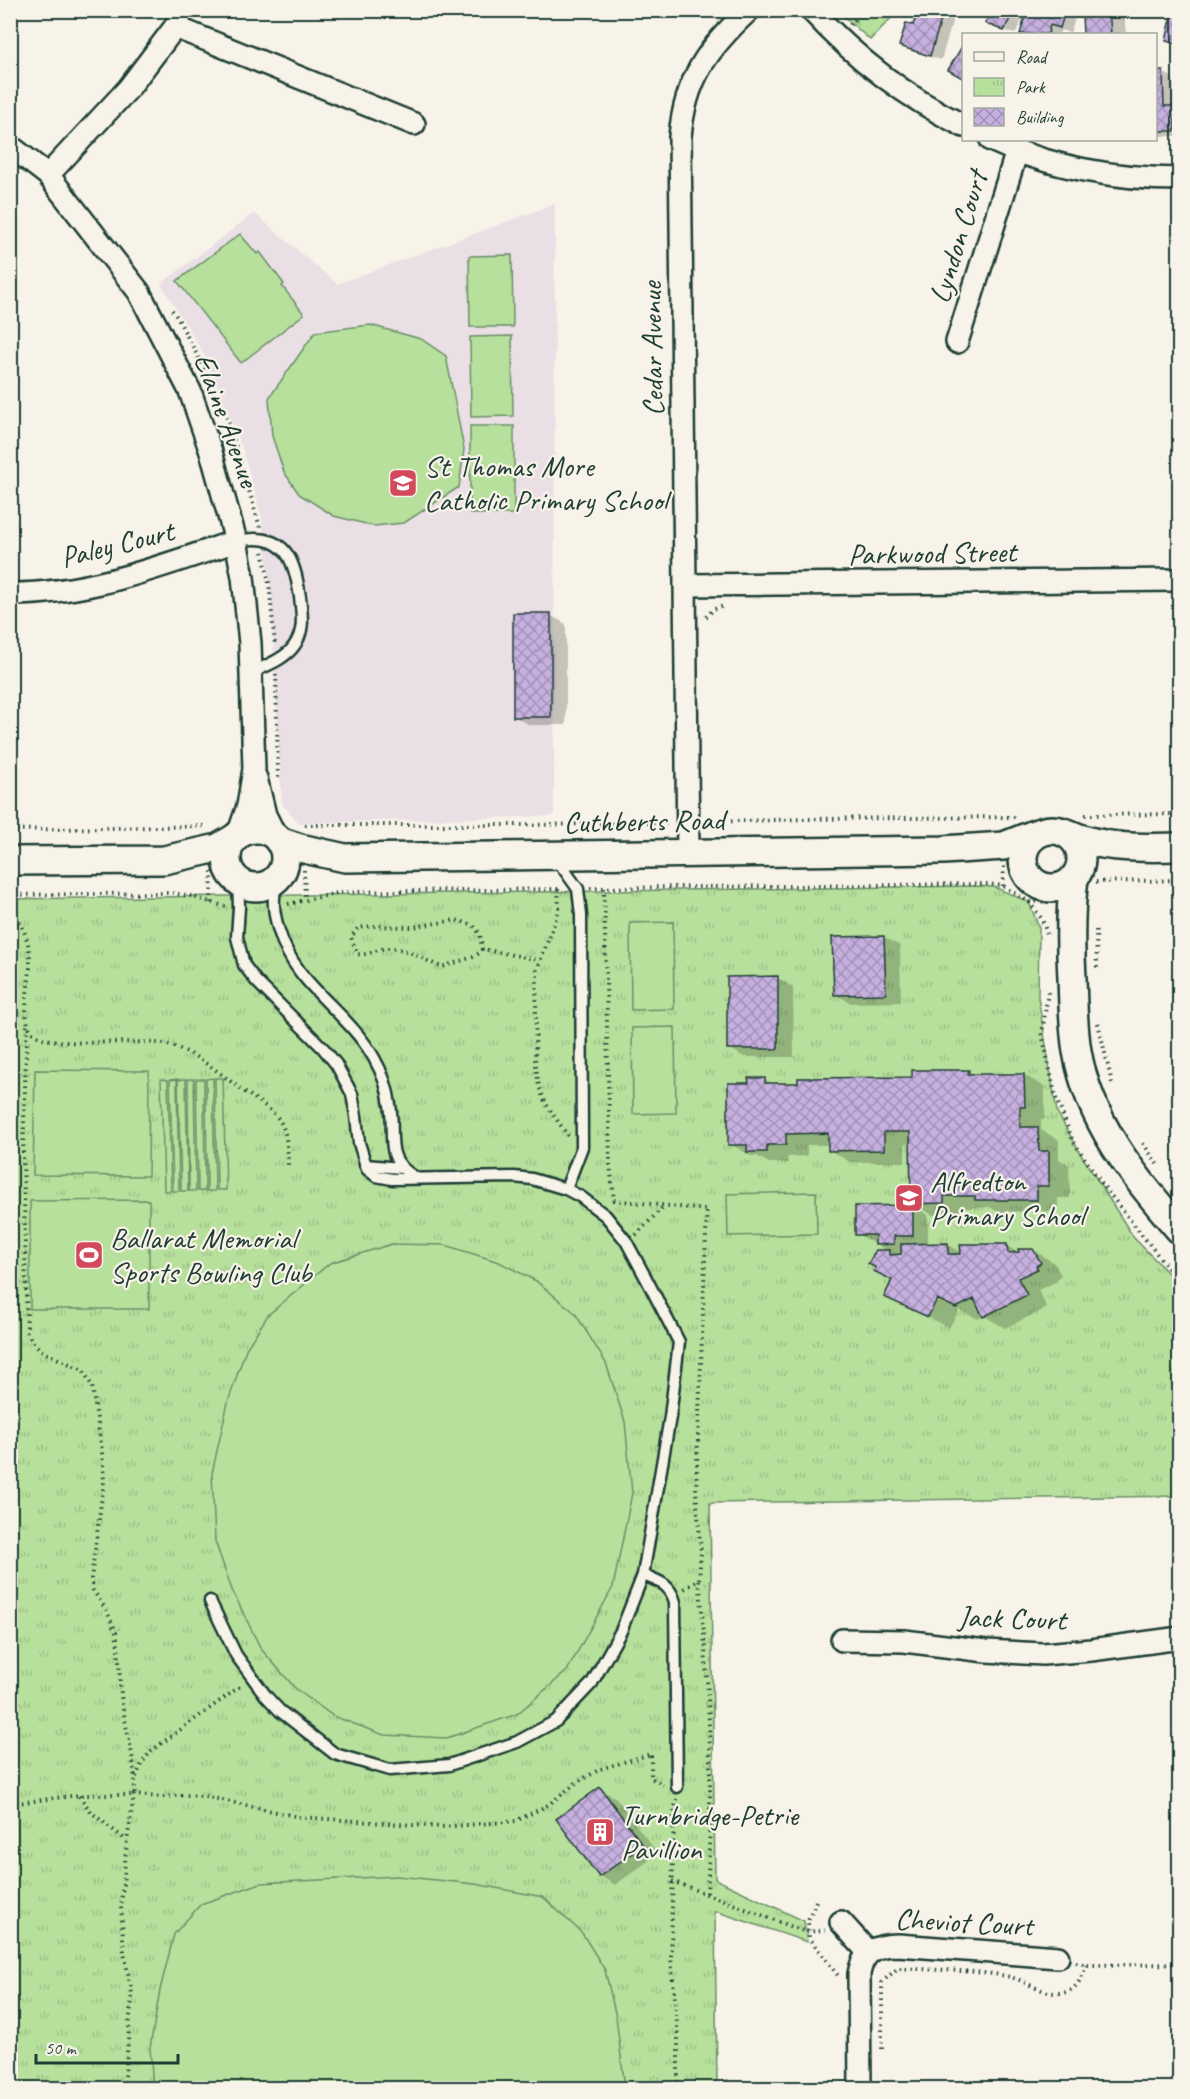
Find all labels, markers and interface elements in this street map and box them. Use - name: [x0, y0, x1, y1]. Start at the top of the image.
- legend: [962, 33, 1157, 141]
- text: Road: [1016, 46, 1049, 68]
- text: Park: [1016, 76, 1046, 98]
- text: Building: [1016, 106, 1065, 128]
- street label: Lyndon Court: [920, 163, 997, 307]
- street label: Cedar Avenue: [632, 279, 672, 417]
- street label: Elaine Avenue: [185, 348, 269, 494]
- place label: St Thomas More Catholic Primary School: [424, 447, 672, 519]
- school or university icon: St Thomas More Catholic Primary School: [387, 467, 419, 499]
- street label: Paley Court: [57, 511, 180, 576]
- street label: Parkwood Street: [848, 532, 1019, 573]
- street label: Cuthberts Road: [563, 801, 729, 841]
- place label: Alfredton Primary School: [930, 1162, 1089, 1234]
- school or university icon: Alfredton Primary School: [893, 1182, 925, 1214]
- place label: Ballarat Memorial Sports Bowling Club: [110, 1219, 314, 1291]
- sports icon: Ballarat Memorial Sports Bowling Club: [73, 1239, 105, 1271]
- street label: Jack Court: [956, 1597, 1070, 1639]
- place label: Turnbridge-Petrie Pavillion: [621, 1796, 800, 1868]
- building icon: Turnbridge-Petrie Pavillion: [584, 1816, 616, 1848]
- street label: Cheviot Court: [894, 1899, 1037, 1945]
- scale bar: [36, 2027, 178, 2065]
- text: 50 m: [45, 2037, 78, 2059]

